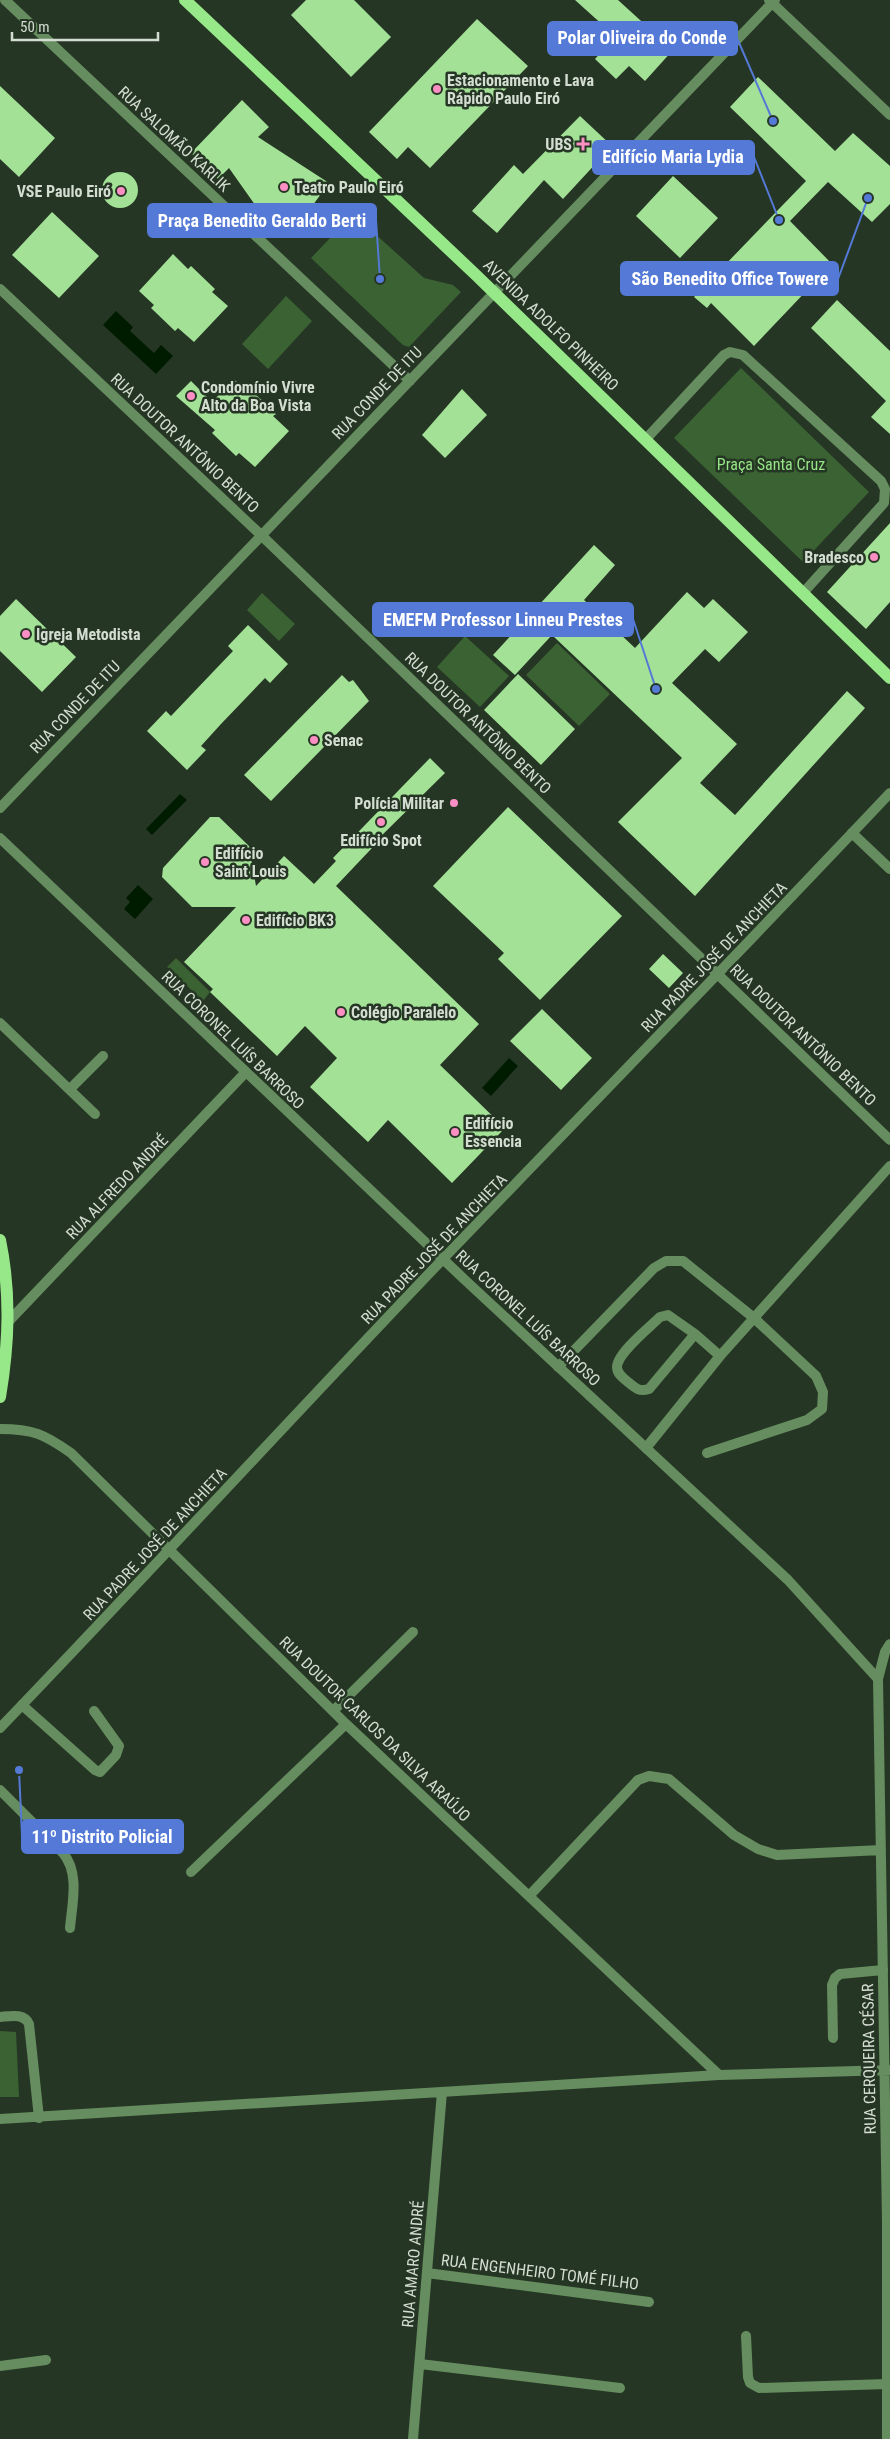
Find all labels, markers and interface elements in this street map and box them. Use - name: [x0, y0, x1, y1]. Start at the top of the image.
- scale bar: [12, 10, 159, 42]
- text: 50 m: [20, 18, 50, 36]
- callout: Polar Oliveira do Conde: [548, 22, 737, 55]
- text: Polar Oliveira do Conde: [557, 27, 727, 48]
- place label: Estacionamento e Lava Rápido Paulo Eiró: [447, 71, 595, 108]
- street label: RUA SALOMÃO KARLIK: [114, 82, 235, 196]
- marker: Estacionamento e Lava Rápido Paulo Eiró: [431, 83, 443, 95]
- place label: UBS: [545, 135, 572, 154]
- marker: UBS: [576, 137, 590, 151]
- callout: Edifício Maria Lydia: [593, 141, 754, 174]
- text: Edifício Maria Lydia: [602, 146, 744, 167]
- place label: Teatro Paulo Eiró: [294, 178, 404, 197]
- marker: Teatro Paulo Eiró: [278, 181, 290, 193]
- place label: VSE Paulo Eiró: [17, 182, 111, 201]
- marker: VSE Paulo Eiró: [115, 185, 127, 197]
- callout: Praça Benedito Geraldo Berti: [148, 204, 376, 237]
- text: Praça Benedito Geraldo Berti: [158, 210, 366, 231]
- street label: AVENIDA ADOLFO PINHEIRO: [479, 255, 623, 395]
- callout: São Benedito Office Towere: [621, 262, 838, 295]
- text: São Benedito Office Towere: [632, 268, 829, 289]
- street label: RUA CONDE DE ITU: [328, 343, 426, 443]
- street label: RUA DOUTOR ANTÔNIO BENTO: [107, 369, 264, 517]
- place label: Condomínio Vivre Alto da Boa Vista: [201, 378, 315, 415]
- marker: Condomínio Vivre Alto da Boa Vista: [185, 390, 197, 402]
- park label: Praça Santa Cruz: [717, 455, 825, 474]
- place label: Bradesco: [804, 548, 864, 567]
- marker: Bradesco: [868, 551, 880, 563]
- callout: EMEFM Professor Linneu Prestes: [373, 603, 633, 636]
- text: EMEFM Professor Linneu Prestes: [383, 609, 623, 630]
- place label: Igreja Metodista: [36, 625, 141, 644]
- marker: Igreja Metodista: [20, 628, 32, 640]
- street label: RUA DOUTOR ANTÔNIO BENTO: [401, 647, 556, 798]
- street label: RUA CONDE DE ITU: [26, 657, 124, 757]
- place label: Senac: [324, 731, 363, 750]
- marker: Senac: [308, 734, 320, 746]
- place label: Polícia Militar: [354, 794, 444, 813]
- marker: Polícia Militar: [448, 797, 460, 809]
- marker: Edifício Spot: [375, 816, 387, 828]
- place label: Edifício Spot: [340, 831, 422, 850]
- place label: Edifício Saint Louis: [215, 844, 286, 881]
- marker: Edifício Saint Louis: [199, 856, 211, 868]
- street label: RUA PADRE JOSÉ DE ANCHIETA: [637, 878, 791, 1036]
- place label: Edifício BK3: [256, 911, 334, 930]
- marker: Edifício BK3: [240, 914, 252, 926]
- street label: RUA DOUTOR ANTÔNIO BENTO: [726, 959, 881, 1110]
- street label: RUA CORONEL LUÍS BARROSO: [158, 967, 308, 1113]
- place label: Colégio Paralelo: [351, 1003, 456, 1022]
- marker: Colégio Paralelo: [335, 1006, 347, 1018]
- place label: Edifício Essencia: [465, 1114, 522, 1151]
- marker: Edifício Essencia: [449, 1126, 461, 1138]
- street label: RUA ALFREDO ANDRÉ: [62, 1131, 172, 1243]
- street label: RUA PADRE JOSÉ DE ANCHIETA: [357, 1170, 511, 1328]
- street label: RUA CORONEL LUÍS BARROSO: [452, 1246, 604, 1390]
- street label: RUA PADRE JOSÉ DE ANCHIETA: [79, 1464, 231, 1624]
- street label: RUA DOUTOR CARLOS DA SILVA ARAÚJO: [276, 1633, 474, 1825]
- callout: 11º Distrito Policial: [22, 1820, 183, 1853]
- text: 11º Distrito Policial: [32, 1826, 172, 1847]
- street label: RUA CERQUEIRA CÉSAR: [858, 1983, 880, 2135]
- street label: RUA AMARO ANDRÉ: [398, 2200, 428, 2328]
- street label: RUA ENGENHEIRO TOMÉ FILHO: [440, 2250, 640, 2294]

